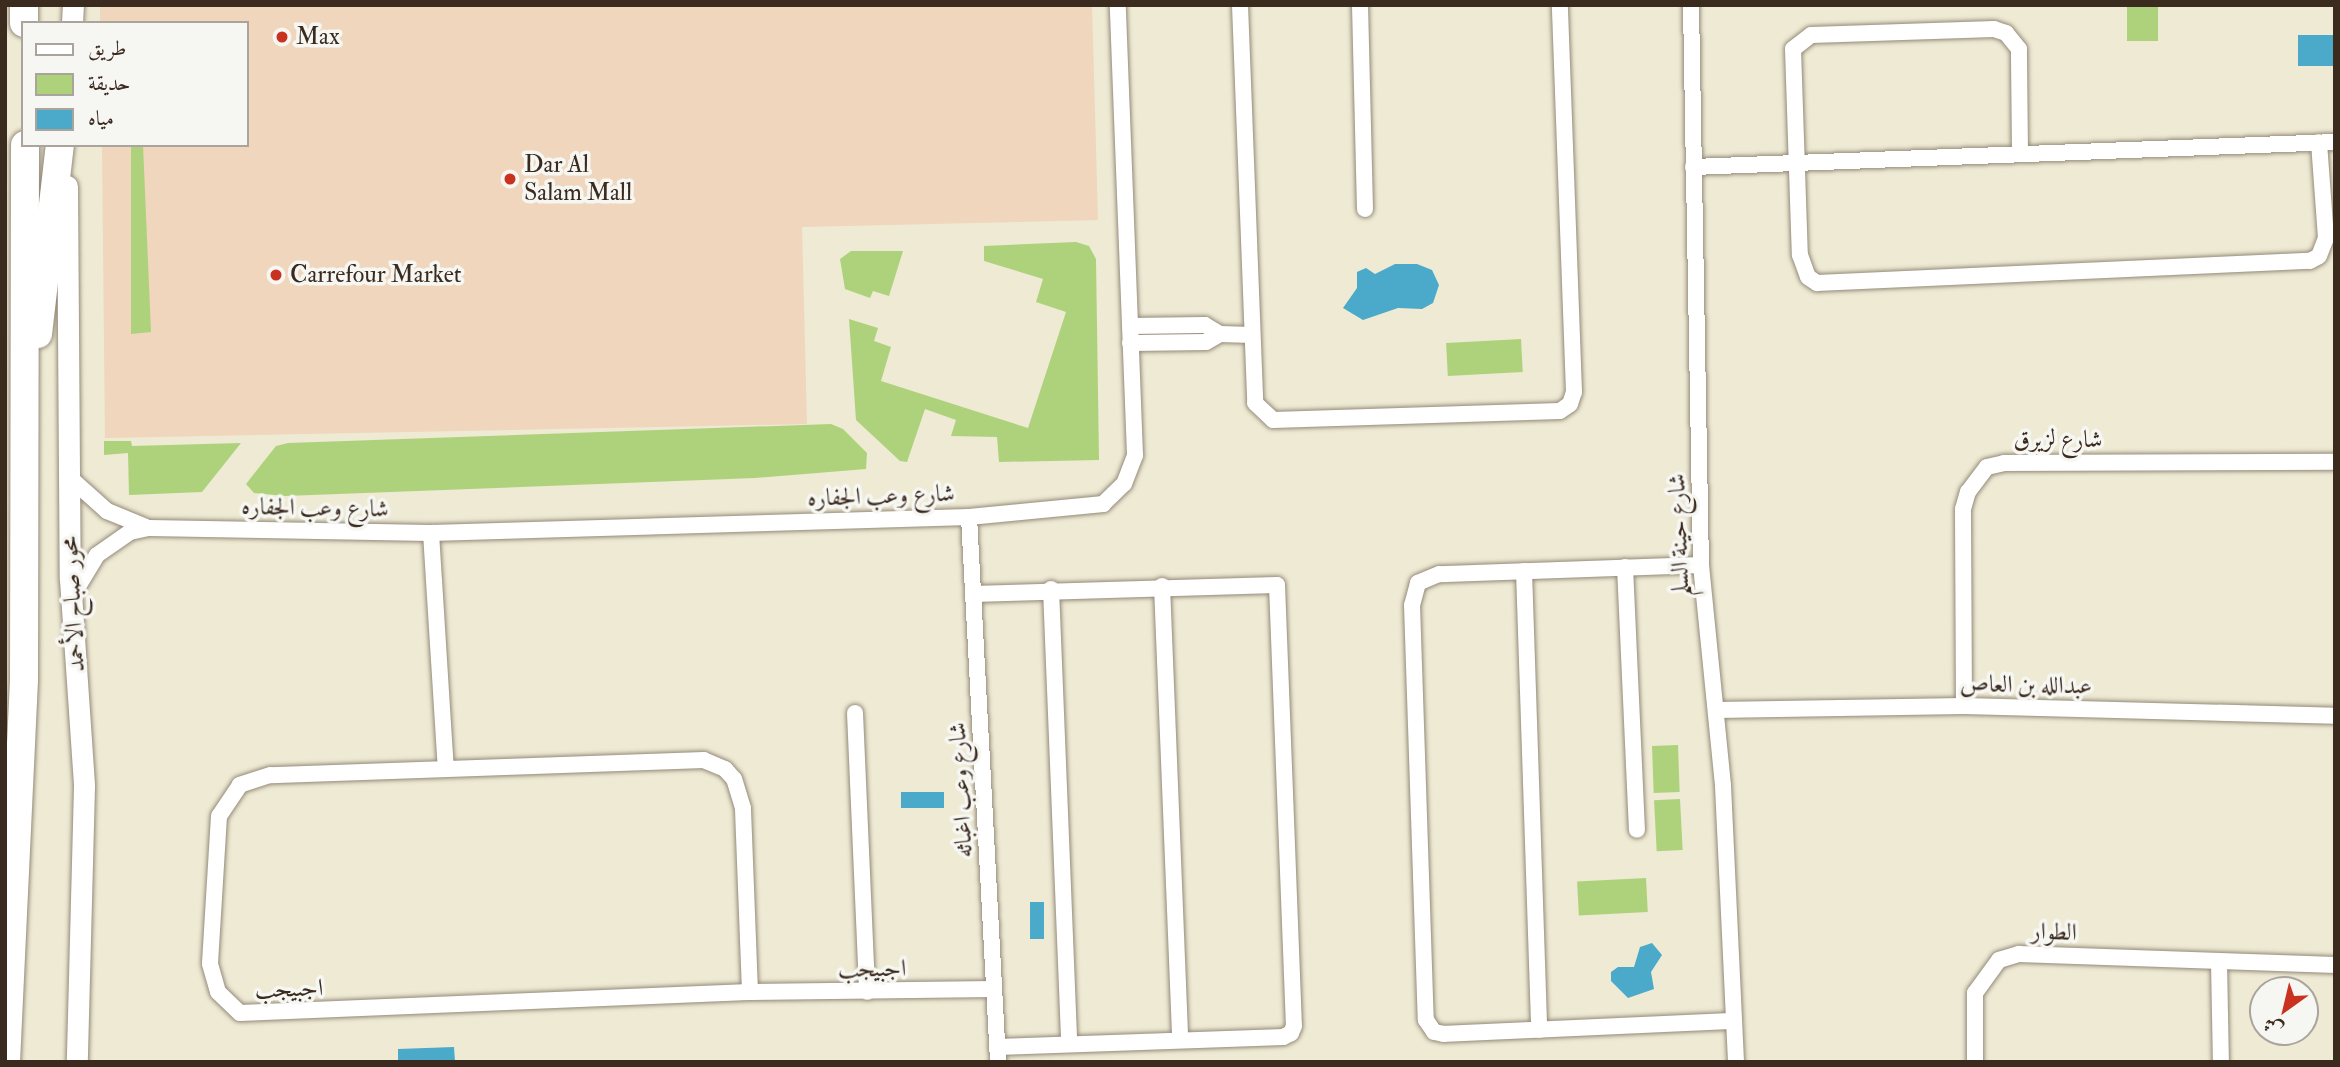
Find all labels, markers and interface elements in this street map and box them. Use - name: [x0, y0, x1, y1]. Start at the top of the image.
- legend: [21, 21, 248, 147]
- place label: Max: [296, 23, 340, 51]
- marker: Max: [274, 29, 290, 45]
- text: طريق: [88, 35, 126, 62]
- text: حديقة: [88, 70, 131, 97]
- text: مياه: [88, 105, 114, 132]
- place label: Dar Al Salam Mall: [524, 151, 632, 207]
- marker: Dar Al Salam Mall: [502, 171, 518, 187]
- place label: Carrefour Market: [290, 261, 462, 289]
- marker: Carrefour Market: [268, 267, 284, 283]
- street label: شارع لزيرق: [2014, 426, 2102, 454]
- street label: شارع حينة السلم: [1662, 473, 1696, 597]
- street label: شارع وعب الجفاره: [807, 479, 955, 513]
- street label: شارع وعب الجفاره: [241, 492, 389, 524]
- street label: محور صباح الأحمد: [55, 535, 91, 673]
- street label: عبدالله بن العاص: [1960, 669, 2092, 701]
- street label: شارع وعب اغباثه: [943, 722, 979, 858]
- street label: الطوار: [2031, 917, 2077, 947]
- street label: اجبيجب: [838, 954, 906, 984]
- street label: اجبيجب: [254, 973, 324, 1005]
- north arrow: [2249, 976, 2319, 1046]
- text: ش: [2259, 1012, 2288, 1042]

